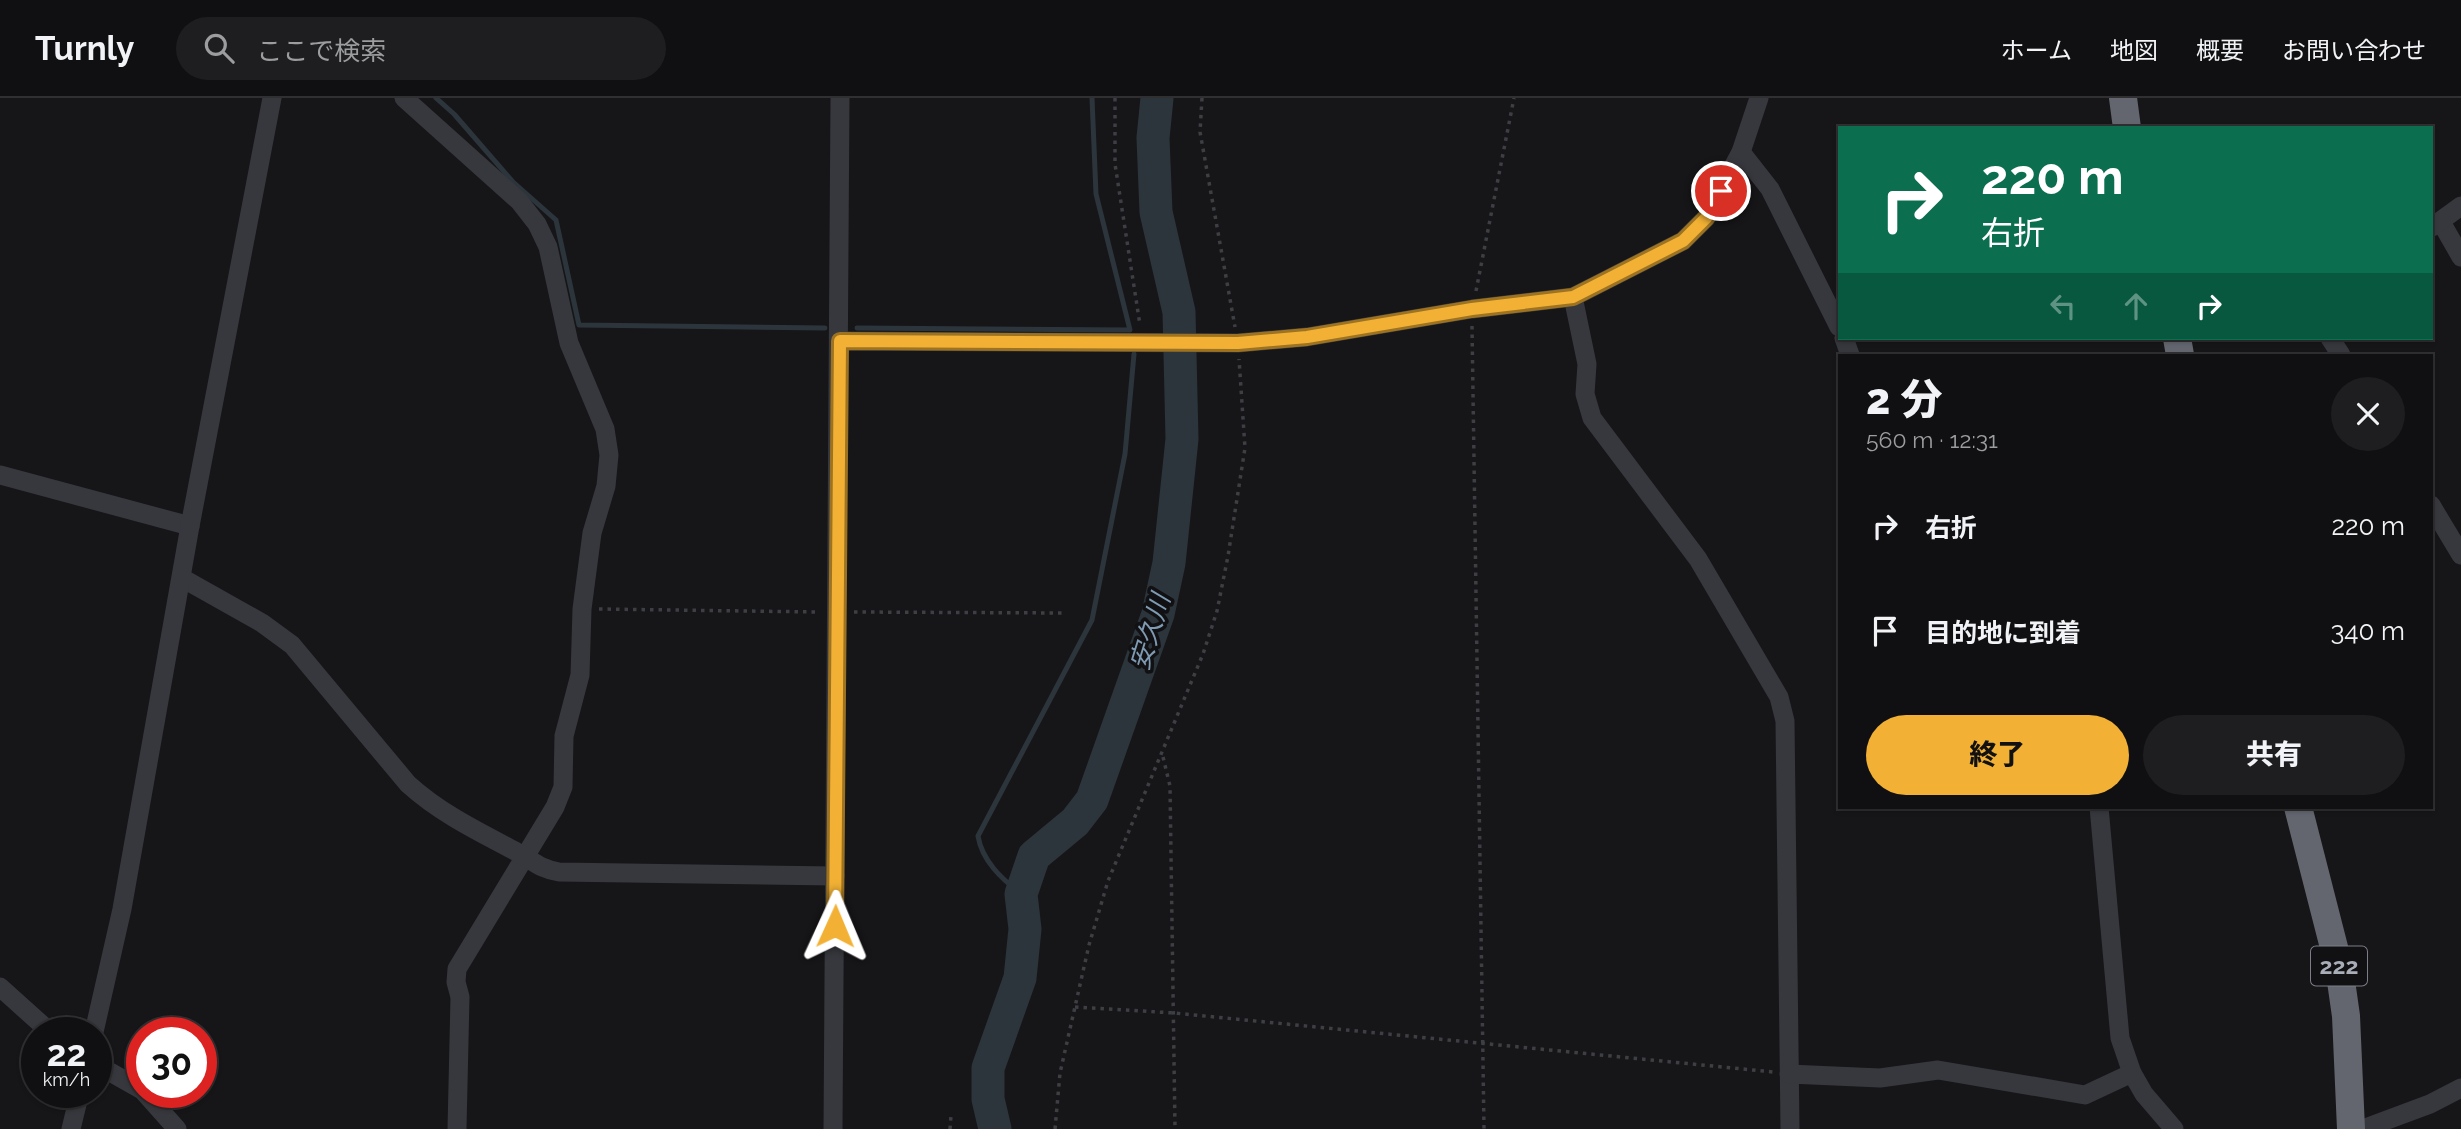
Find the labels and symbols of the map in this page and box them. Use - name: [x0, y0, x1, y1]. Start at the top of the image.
- pin: [1691, 161, 1751, 221]
- water label: 安久川: [1124, 587, 1177, 674]
- position arrow: [798, 889, 872, 963]
- road number: 222: [2311, 946, 2367, 986]
- speed limit sign: 30: [126, 1017, 217, 1108]

